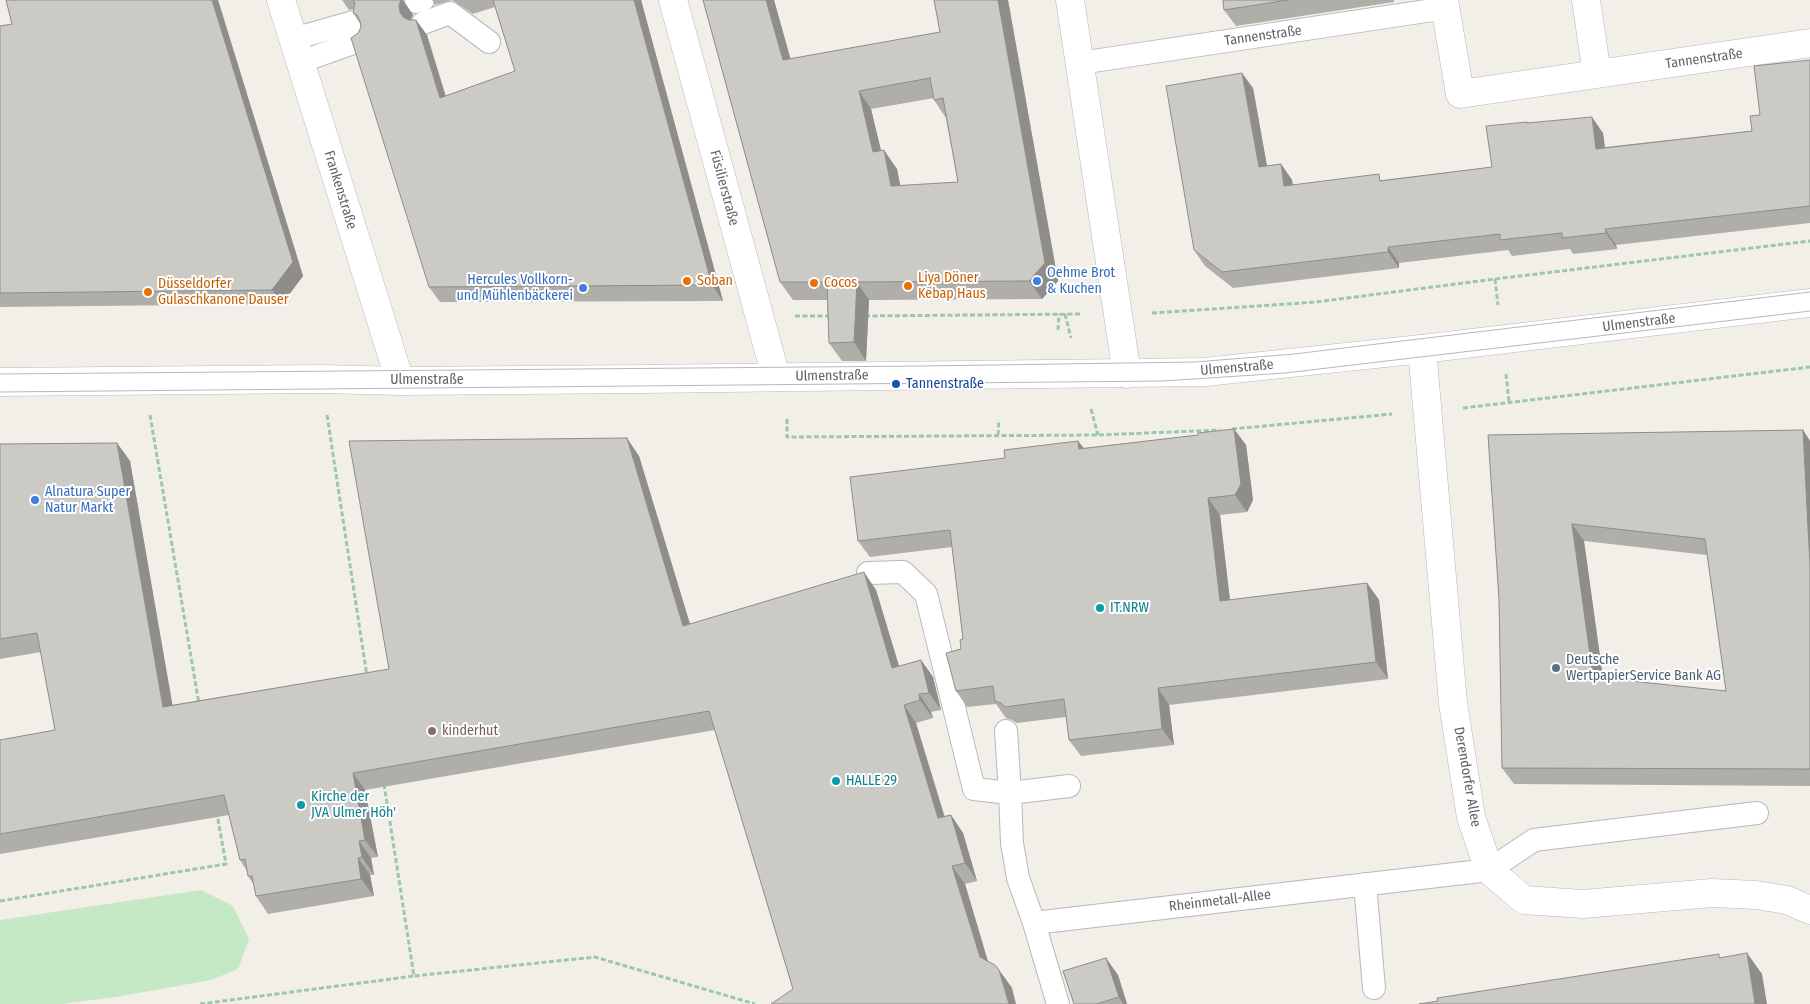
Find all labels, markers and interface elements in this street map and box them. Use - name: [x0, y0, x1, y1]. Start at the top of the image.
- street label: Tannenstraße: [1223, 22, 1303, 50]
- street label: Tannenstraße: [1664, 45, 1744, 73]
- street label: Füsilierstraße: [706, 148, 742, 228]
- street label: Frankenstraße: [320, 149, 360, 231]
- place label: Oehme Brot & Kuchen: [1047, 265, 1115, 298]
- place label: Liya Döner Kebap Haus: [918, 270, 986, 302]
- place label: Hercules Vollkorn- und Mühlenbäckerei: [457, 272, 573, 304]
- place label: Soban: [697, 273, 733, 289]
- marker: Soban: [681, 275, 693, 287]
- place label: Cocos: [824, 275, 857, 291]
- marker: Oehme Brot & Kuchen: [1031, 275, 1043, 287]
- place label: Düsseldorfer Gulaschkanone Dauser: [158, 276, 289, 308]
- marker: Cocos: [808, 277, 820, 289]
- marker: Liya Döner Kebap Haus: [902, 280, 914, 292]
- marker: Hercules Vollkorn- und Mühlenbäckerei: [577, 282, 589, 294]
- marker: Düsseldorfer Gulaschkanone Dauser: [142, 286, 154, 298]
- street label: Ulmenstraße: [1602, 310, 1676, 336]
- street label: Ulmenstraße: [1200, 356, 1274, 380]
- street label: Ulmenstraße: [795, 367, 869, 385]
- street label: Ulmenstraße: [390, 372, 464, 388]
- place label: Tannenstraße: [906, 376, 984, 392]
- marker: Tannenstraße: [890, 378, 902, 390]
- place label: Alnatura Super Natur Markt: [45, 484, 130, 516]
- marker: Alnatura Super Natur Markt: [29, 494, 41, 506]
- place label: IT.NRW: [1110, 600, 1149, 616]
- marker: IT.NRW: [1094, 602, 1106, 614]
- place label: Deutsche WertpapierService Bank AG: [1566, 652, 1721, 684]
- marker: Deutsche WertpapierService Bank AG: [1550, 662, 1562, 674]
- place label: kinderhut: [442, 723, 498, 739]
- marker: kinderhut: [426, 725, 438, 737]
- street label: Derendorfer Allee: [1450, 726, 1484, 828]
- place label: HALLE 29: [846, 773, 897, 789]
- marker: HALLE 29: [830, 775, 842, 787]
- place label: Kirche der JVA Ulmer Höh': [311, 789, 396, 822]
- marker: Kirche der JVA Ulmer Höh': [295, 799, 307, 811]
- street label: Rheinmetall-Allee: [1168, 886, 1272, 916]

